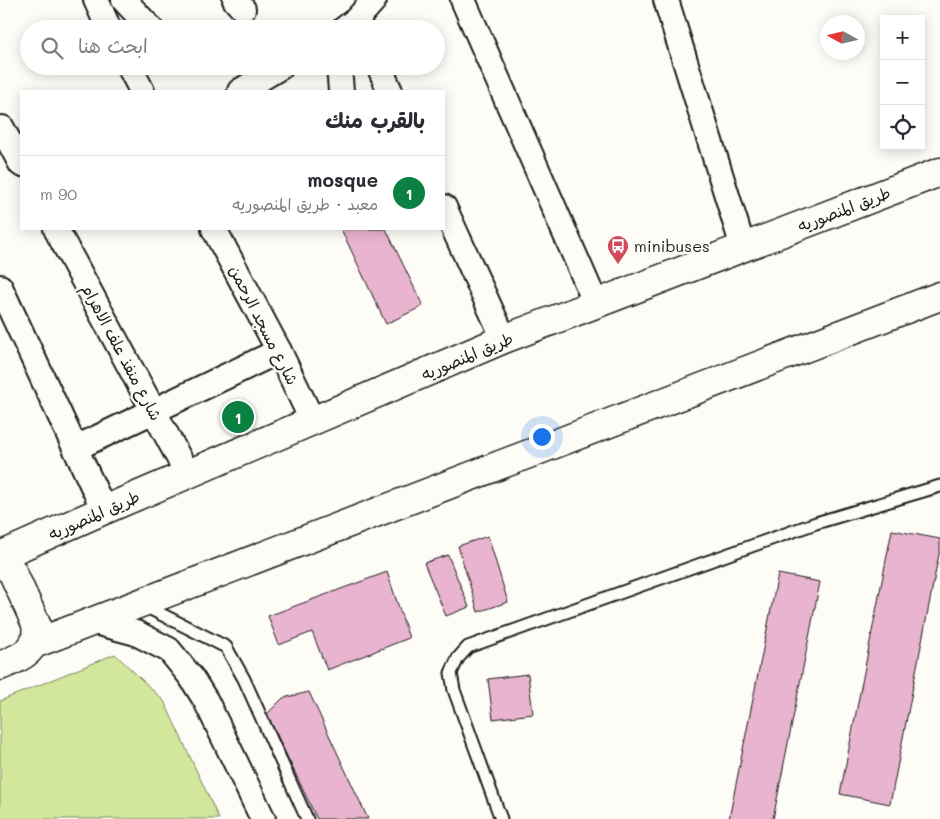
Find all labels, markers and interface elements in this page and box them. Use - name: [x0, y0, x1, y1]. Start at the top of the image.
- north arrow: [820, 15, 865, 60]
- map controls: [880, 15, 925, 150]
- button: +: [880, 15, 925, 60]
- search box: [20, 20, 445, 75]
- text: ابحث هنا: [78, 33, 148, 58]
- icon: search: [38, 34, 66, 62]
- button: −: [880, 60, 925, 105]
- button: locate: [880, 105, 925, 150]
- text: بالقرب منك: [325, 106, 425, 133]
- text: mosque: [307, 167, 378, 192]
- street label: طريق المنصوريه: [794, 181, 894, 237]
- text: 90 m: [40, 183, 77, 204]
- text: 1: [405, 183, 413, 204]
- text: معبد · طريق المنصوريه: [232, 193, 378, 214]
- bus stop icon: minibuses: [606, 234, 630, 265]
- place label: minibuses: [634, 235, 710, 256]
- street label: شارع مسجد الرحمن: [223, 261, 304, 389]
- street label: شارع منفذ علف الاهرام: [75, 280, 167, 425]
- street label: طريق المنصوريه: [418, 327, 516, 385]
- pin: 1: [222, 398, 254, 436]
- your location: [529, 424, 555, 450]
- street label: طريق المنصوريه: [45, 485, 143, 545]

